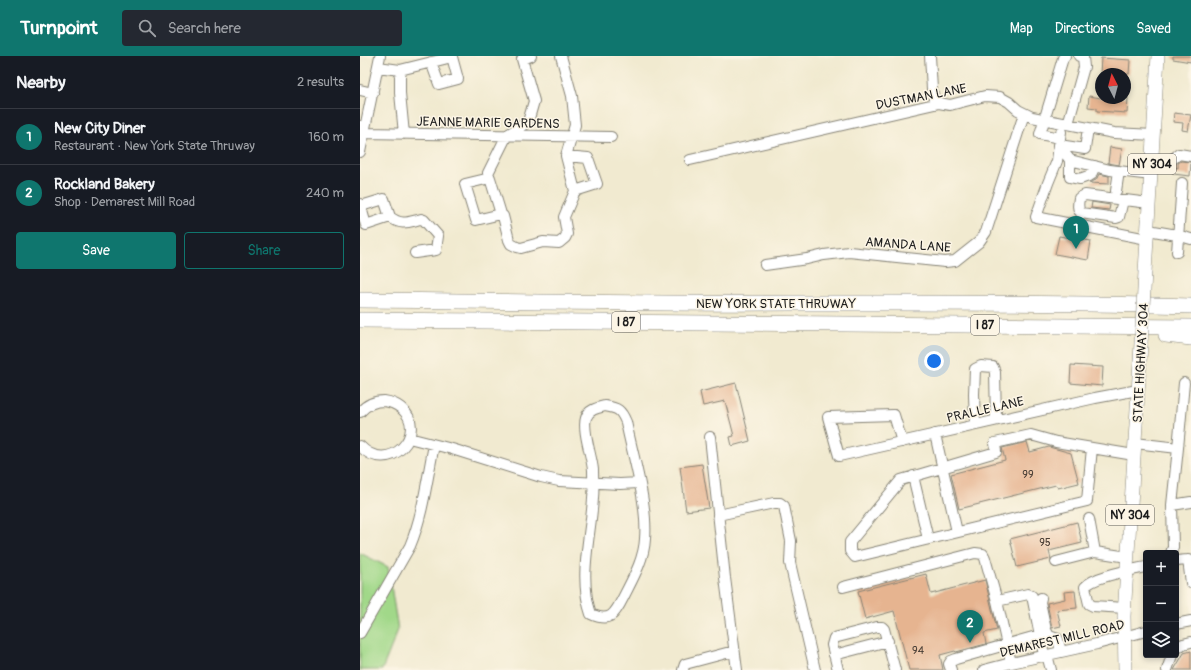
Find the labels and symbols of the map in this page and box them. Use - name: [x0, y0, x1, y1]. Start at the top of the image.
- north arrow: [1095, 68, 1131, 104]
- street label: DUSTMAN LANE: [874, 80, 968, 114]
- street label: JEANNE MARIE GARDENS: [416, 114, 560, 132]
- road number: NY 304: [1128, 154, 1176, 174]
- pin: 1: [1063, 216, 1089, 249]
- street label: AMANDA LANE: [865, 234, 951, 256]
- street label: NEW YORK STATE THRUWAY: [696, 296, 856, 312]
- street label: STATE HIGHWAY 304: [1130, 302, 1152, 423]
- road number: I 87: [612, 312, 640, 332]
- road number: I 87: [971, 315, 999, 335]
- your location: [924, 351, 944, 371]
- street label: PRALLE LANE: [945, 393, 1026, 427]
- house number: 99: [1022, 468, 1034, 481]
- road number: NY 304: [1106, 505, 1154, 525]
- house number: 95: [1039, 536, 1051, 549]
- pin: 2: [957, 610, 983, 643]
- street label: DEMAREST MILL ROAD: [998, 617, 1126, 661]
- house number: 94: [912, 644, 925, 657]

